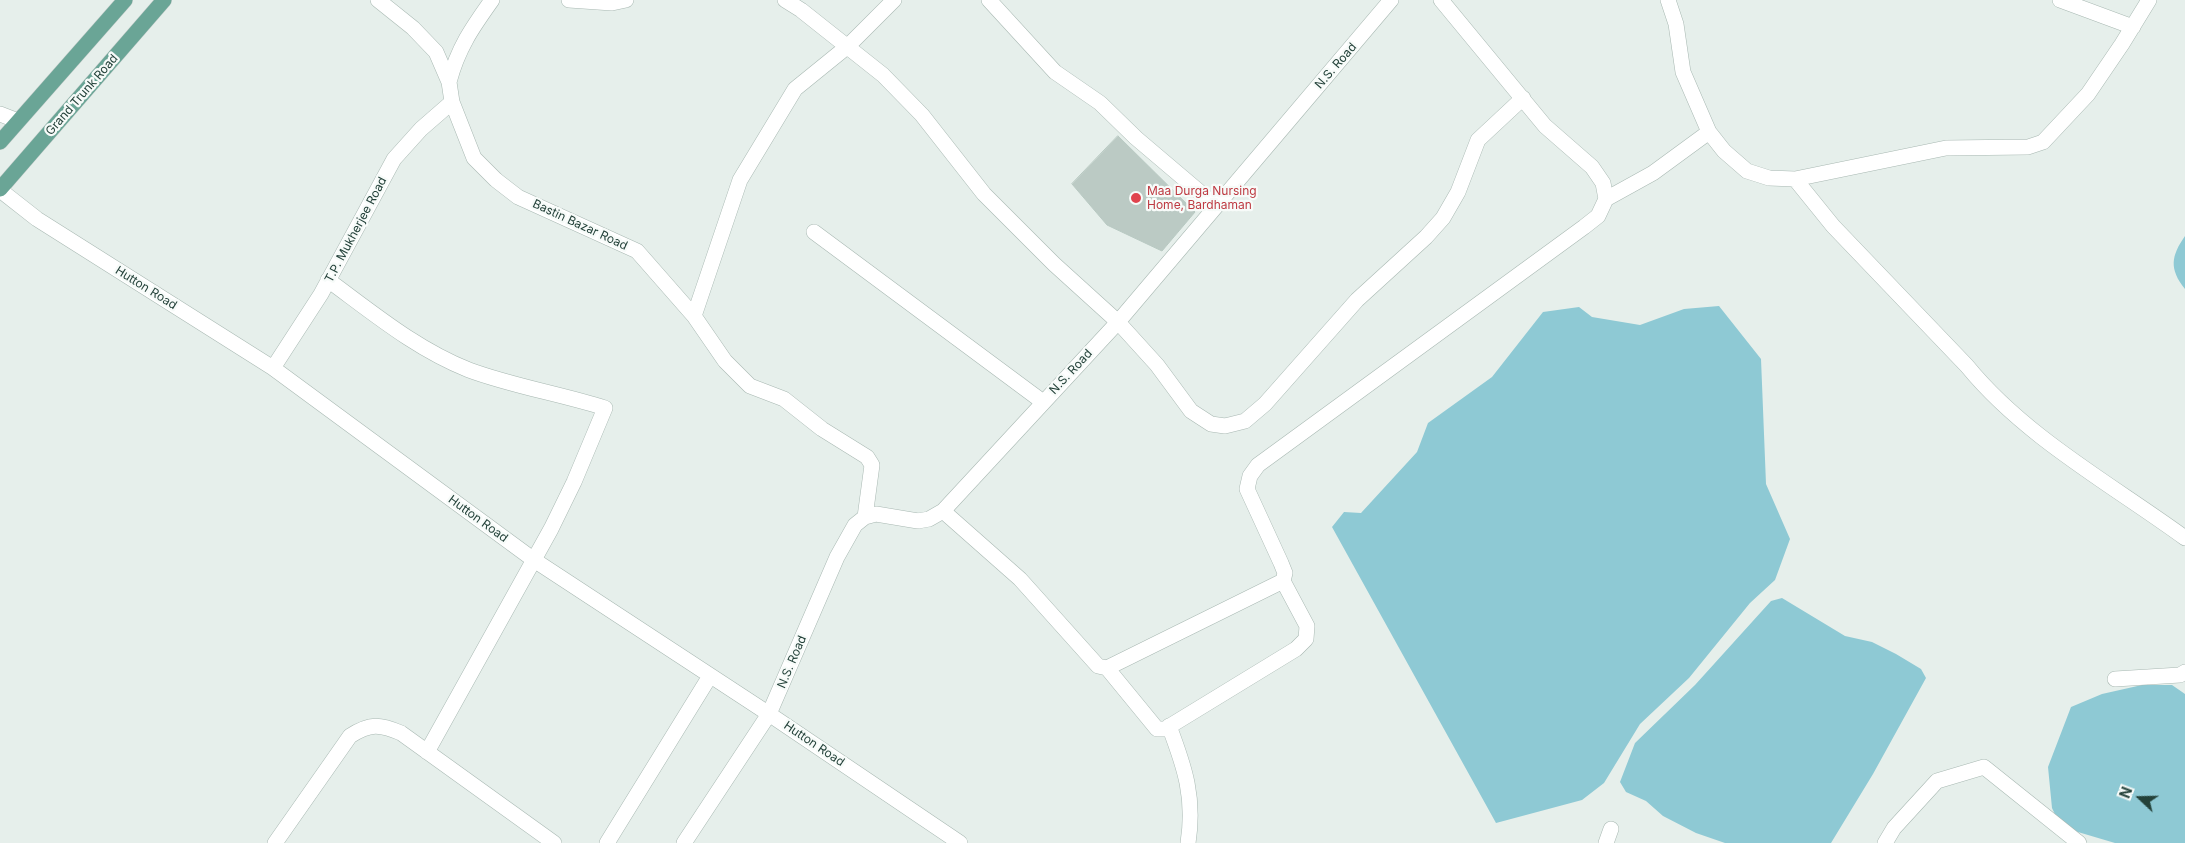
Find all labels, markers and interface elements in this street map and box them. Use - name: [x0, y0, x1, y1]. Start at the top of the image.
- street label: N.S. Road: [1312, 40, 1360, 92]
- street label: Grand Trunk Road: [43, 52, 121, 138]
- street label: T.P. Mukherjee Road: [322, 175, 390, 285]
- place label: Maa Durga Nursing Home, Bardhaman: [1147, 184, 1257, 212]
- marker: Maa Durga Nursing Home, Bardhaman: [1129, 191, 1143, 205]
- street label: Bastin Bazar Road: [530, 197, 630, 253]
- street label: Hutton Road: [112, 263, 180, 313]
- street label: N.S. Road: [1047, 347, 1095, 397]
- street label: Hutton Road: [445, 493, 511, 545]
- street label: N.S. Road: [774, 633, 810, 691]
- street label: Hutton Road: [781, 718, 847, 770]
- north arrow: [2115, 773, 2165, 823]
- text: N: [2116, 784, 2135, 800]

